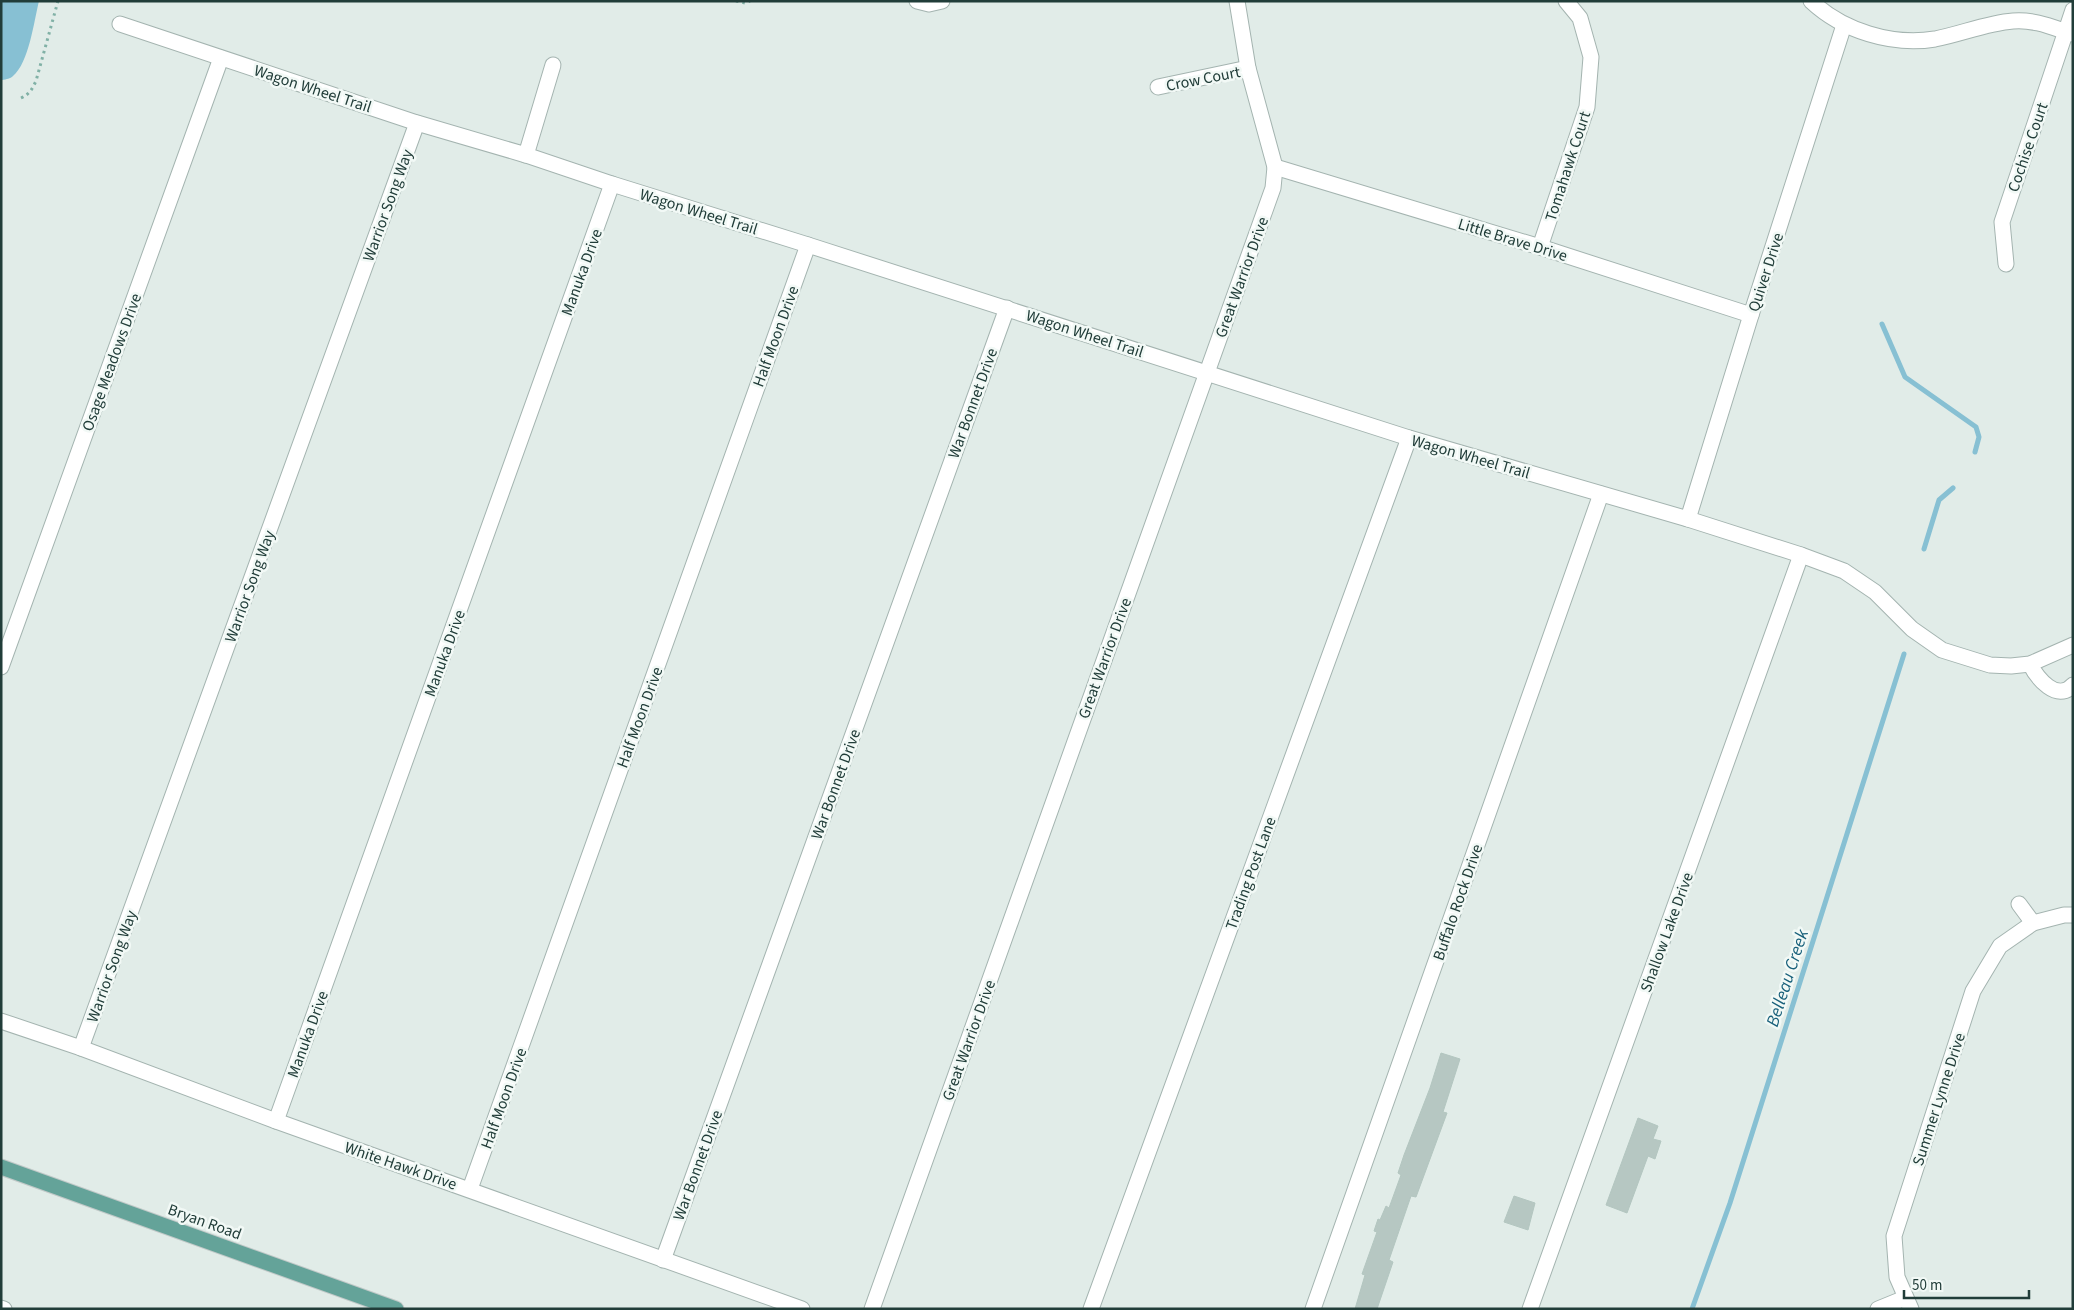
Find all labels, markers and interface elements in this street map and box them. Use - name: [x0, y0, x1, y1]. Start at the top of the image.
- street label: Wagon Wheel Trail: [251, 60, 374, 118]
- street label: Crow Court: [1164, 61, 1243, 97]
- street label: Cochise Court: [2002, 99, 2054, 195]
- street label: Tomahawk Court: [1540, 108, 1596, 224]
- street label: Warrior Song Way: [357, 146, 419, 265]
- street label: Wagon Wheel Trail: [637, 184, 760, 240]
- street label: Little Brave Drive: [1455, 213, 1570, 267]
- street label: Great Warrior Drive: [1210, 214, 1274, 341]
- street label: Manuka Drive: [556, 226, 608, 319]
- street label: Quiver Drive: [1743, 230, 1789, 315]
- street label: Half Moon Drive: [747, 283, 804, 390]
- street label: Osage Meadows Drive: [77, 290, 147, 434]
- street label: Wagon Wheel Trail: [1023, 305, 1146, 363]
- street label: War Bonnet Drive: [943, 345, 1003, 462]
- street label: Wagon Wheel Trail: [1409, 430, 1533, 484]
- street label: Warrior Song Way: [219, 527, 281, 646]
- street label: Great Warrior Drive: [1073, 595, 1137, 722]
- street label: Manuka Drive: [419, 607, 471, 700]
- street label: Half Moon Drive: [611, 664, 668, 771]
- street label: War Bonnet Drive: [806, 726, 866, 843]
- street label: Trading Post Lane: [1220, 814, 1282, 933]
- street label: Buffalo Rock Drive: [1428, 841, 1488, 963]
- street label: Shallow Lake Drive: [1635, 869, 1699, 995]
- street label: Warrior Song Way: [81, 907, 143, 1026]
- water label: Belleau Creek: [1760, 926, 1815, 1030]
- street label: Great Warrior Drive: [937, 977, 1001, 1104]
- street label: Manuka Drive: [282, 988, 334, 1081]
- street label: Summer Lynne Drive: [1907, 1030, 1971, 1169]
- street label: Half Moon Drive: [475, 1045, 532, 1152]
- street label: War Bonnet Drive: [668, 1107, 728, 1224]
- street label: White Hawk Drive: [342, 1136, 460, 1195]
- street label: Bryan Road: [165, 1198, 245, 1245]
- scale bar: [1904, 1268, 2029, 1300]
- text: 50 m: [1912, 1275, 1942, 1296]

